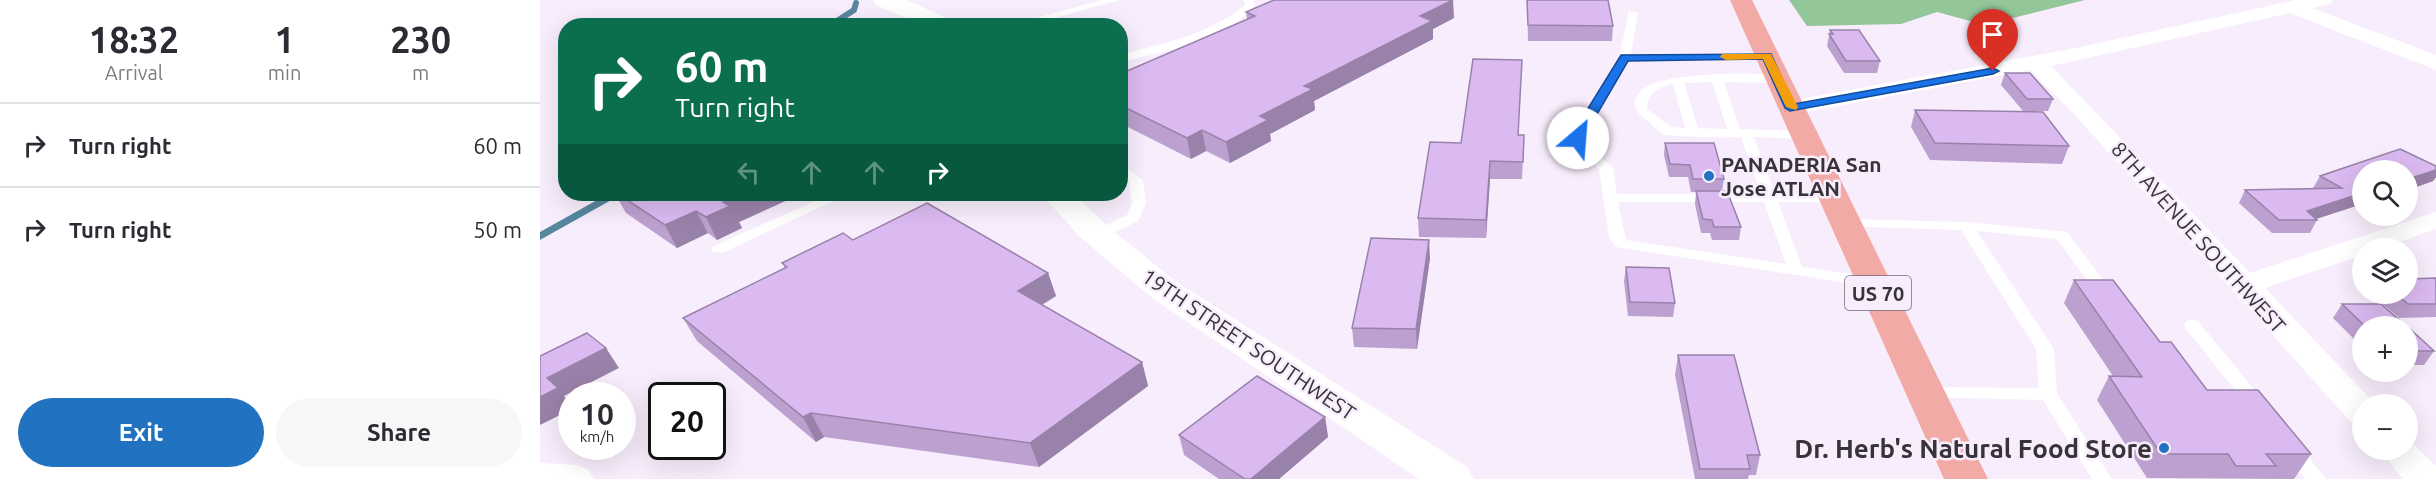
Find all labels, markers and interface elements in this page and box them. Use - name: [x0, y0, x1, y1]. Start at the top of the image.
- pin: [1967, 9, 2018, 71]
- icon: arrive: [1976, 18, 2009, 51]
- text: 18:32: [89, 19, 179, 60]
- text: 1: [274, 19, 295, 60]
- text: 230: [390, 19, 451, 60]
- icon: right: [576, 42, 654, 120]
- text: 60 m: [675, 43, 769, 90]
- text: Arrival: [105, 61, 163, 84]
- text: min: [268, 61, 301, 84]
- text: m: [412, 61, 429, 84]
- text: Turn right: [675, 92, 795, 122]
- position arrow: [1546, 106, 1610, 170]
- icon: right: [18, 129, 51, 162]
- text: Turn right: [69, 133, 171, 158]
- text: 60 m: [473, 133, 522, 158]
- street label: 8TH AVENUE SOUTHWEST: [2107, 137, 2291, 338]
- place label: PANADERIA San Jose ATLAN: [1721, 152, 1882, 200]
- icon: left: [732, 156, 765, 189]
- icon: ahead: [795, 156, 828, 189]
- icon: ahead: [858, 156, 891, 189]
- icon: right: [921, 156, 954, 189]
- map controls: [2352, 160, 2418, 460]
- button: search: [2352, 160, 2418, 226]
- marker: PANADERIA San Jose ATLAN: [1702, 169, 1716, 183]
- icon: right: [18, 213, 51, 246]
- text: Turn right: [69, 217, 171, 242]
- text: 50 m: [473, 217, 522, 242]
- button: layers: [2352, 238, 2418, 304]
- street label: 19TH STREET SOUTHWEST: [1138, 263, 1361, 425]
- road number: US 70: [1845, 276, 1911, 310]
- button: +: [2352, 316, 2418, 382]
- speed limit sign: 20: [648, 382, 726, 460]
- button: −: [2352, 394, 2418, 460]
- text: 10: [580, 397, 614, 431]
- button: Exit: [18, 398, 264, 467]
- button: Share: [276, 398, 522, 467]
- text: km/h: [580, 428, 614, 445]
- place label: Dr. Herb's Natural Food Store: [1794, 434, 2152, 463]
- marker: Dr. Herb's Natural Food Store: [2157, 441, 2171, 455]

